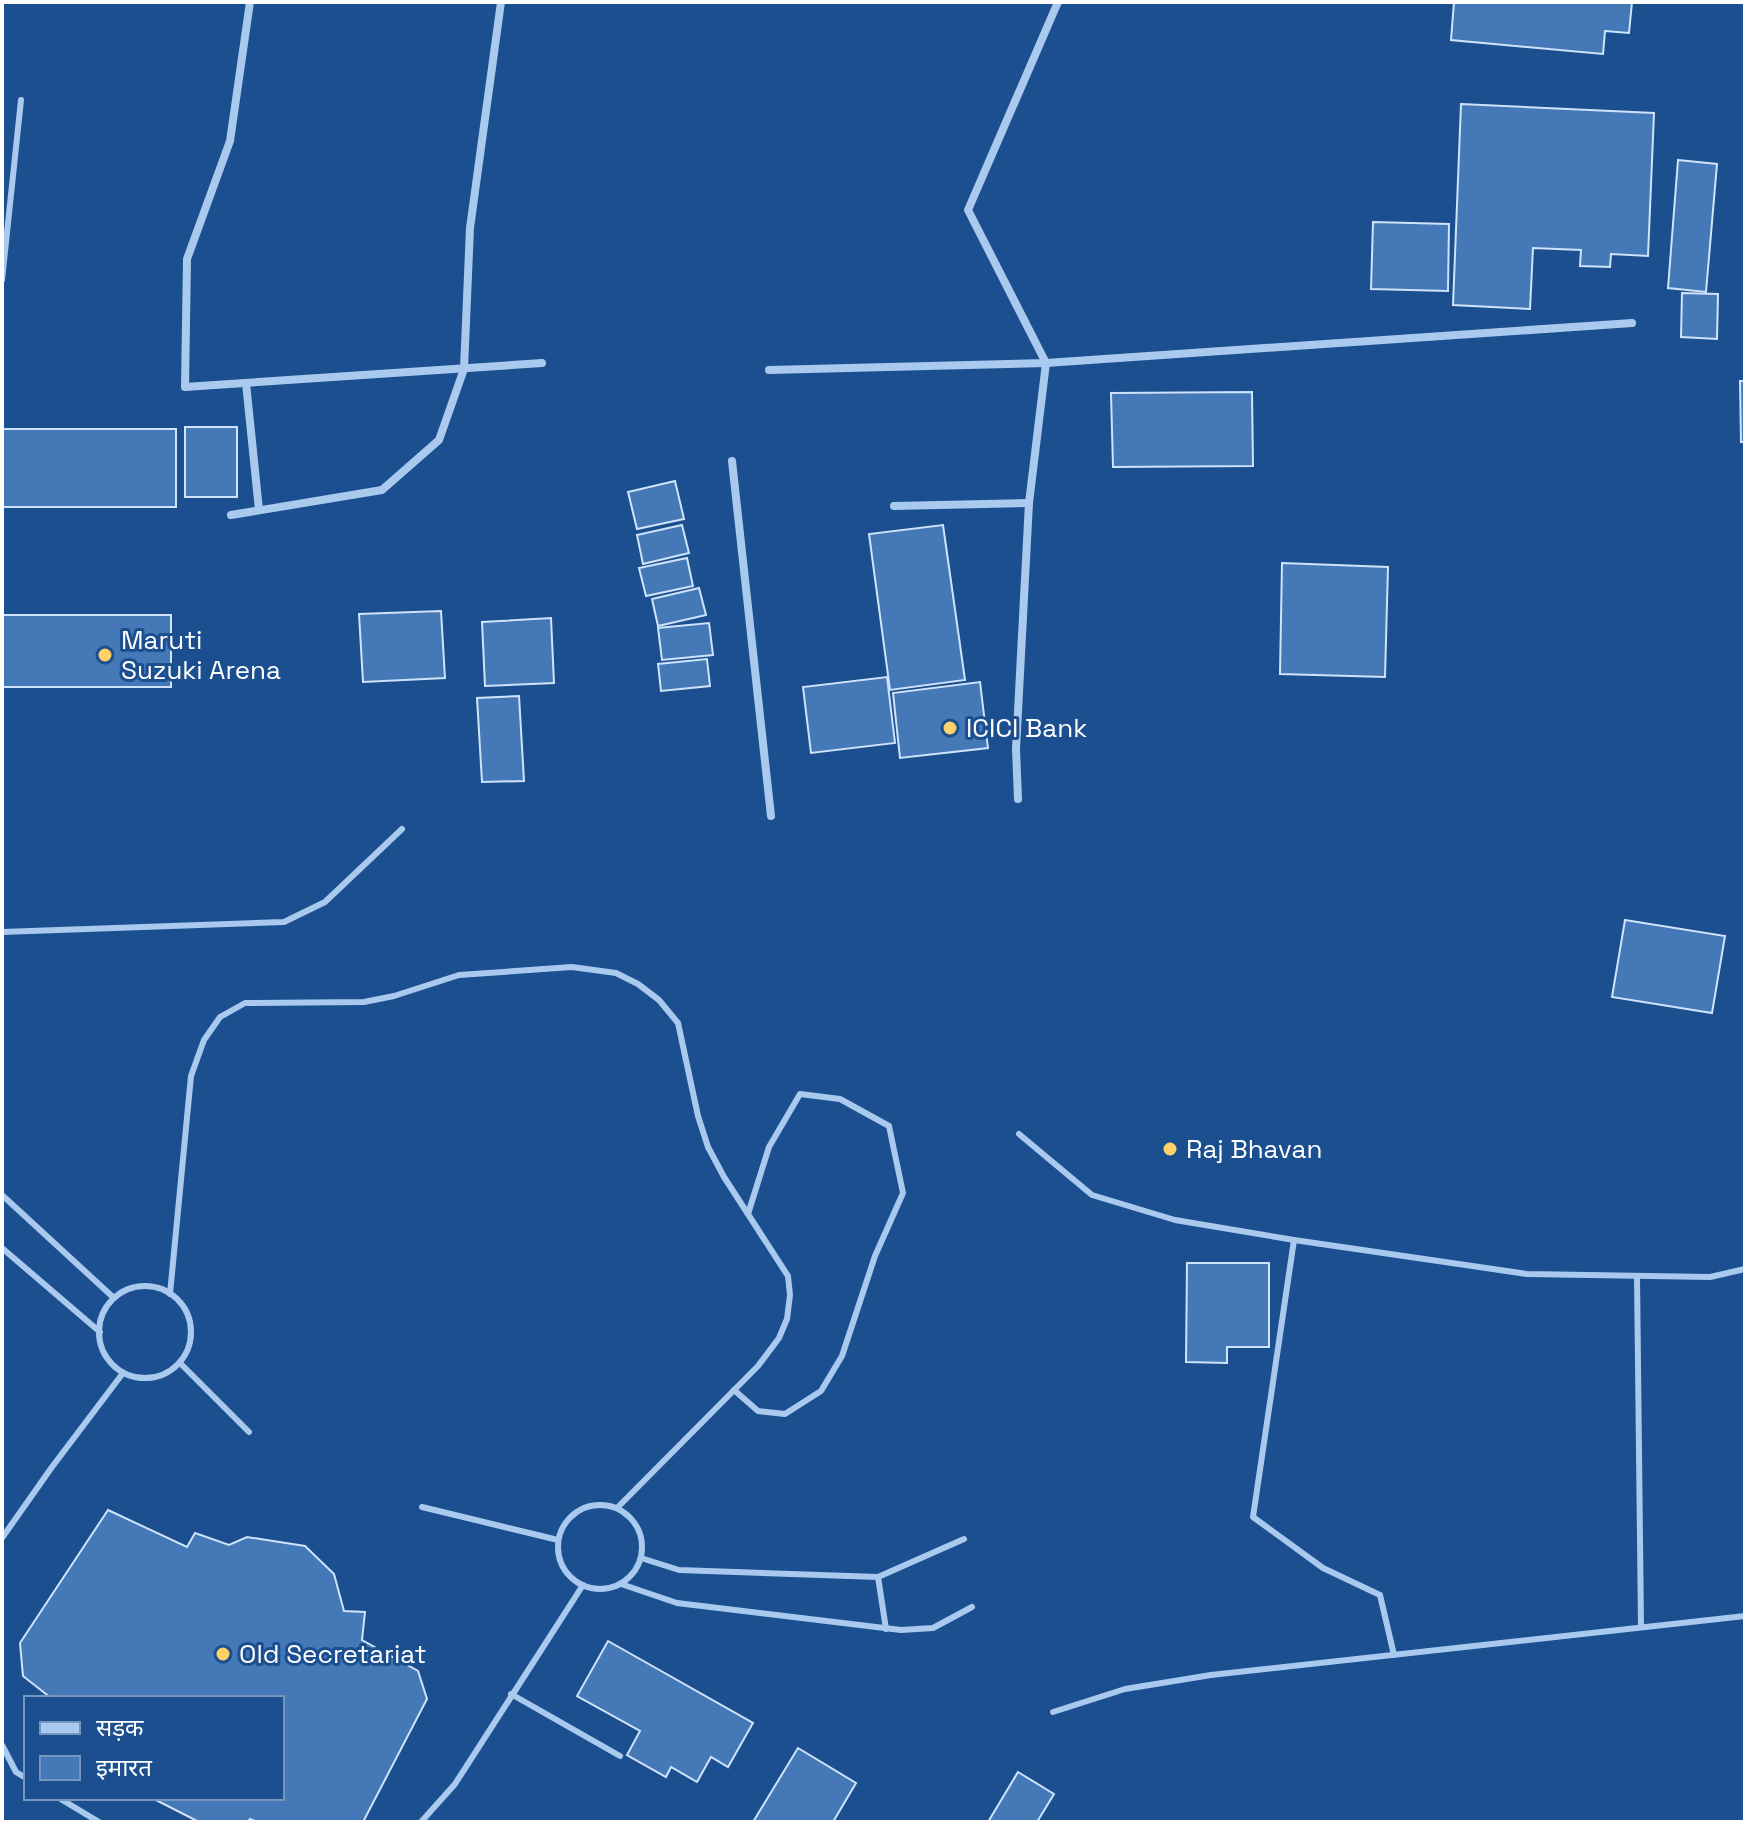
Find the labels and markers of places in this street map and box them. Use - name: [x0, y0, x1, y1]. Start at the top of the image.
- place label: Maruti Suzuki Arena: [121, 623, 281, 687]
- marker: Maruti Suzuki Arena: [96, 646, 114, 664]
- place label: ICICI Bank: [966, 711, 1087, 745]
- marker: ICICI Bank: [941, 719, 959, 737]
- place label: Raj Bhavan: [1186, 1132, 1322, 1166]
- marker: Raj Bhavan: [1161, 1140, 1179, 1158]
- place label: Old Secretariat: [239, 1637, 426, 1671]
- marker: Old Secretariat: [214, 1645, 232, 1663]

